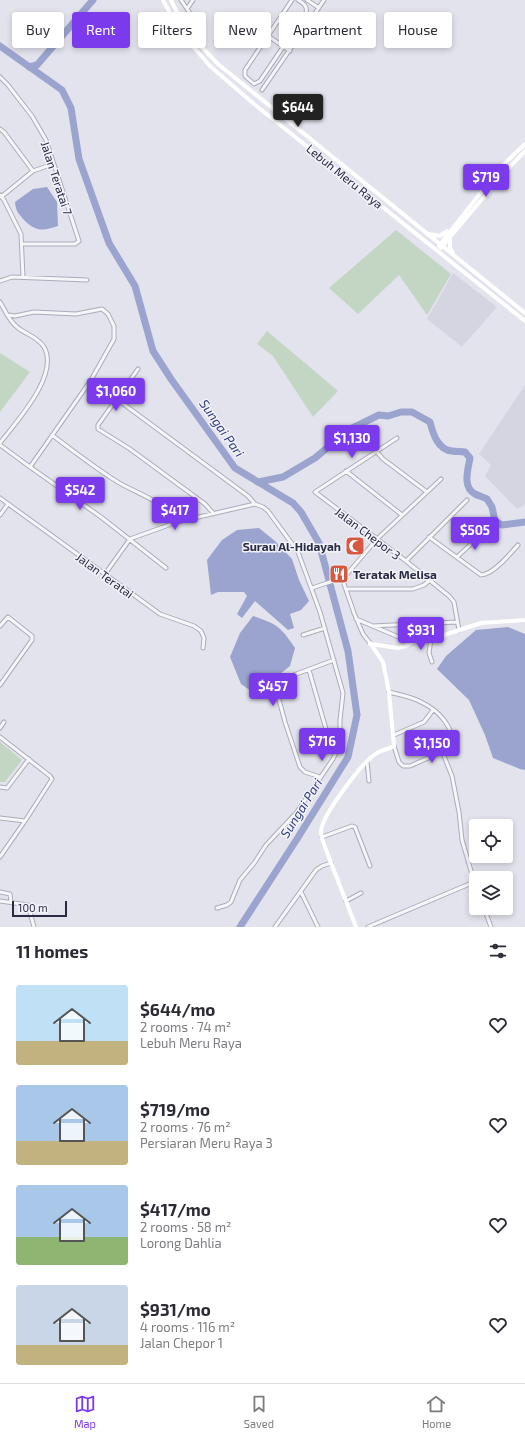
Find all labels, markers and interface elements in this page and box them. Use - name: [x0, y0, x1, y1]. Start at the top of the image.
- chip: Buy: [12, 12, 64, 48]
- chip: Rent: [72, 12, 130, 48]
- chip: Filters: [138, 12, 206, 48]
- chip: New: [214, 12, 271, 48]
- chip: Apartment: [279, 12, 376, 48]
- chip: House: [384, 12, 452, 48]
- pin: $644: [274, 94, 322, 128]
- text: $644: [282, 99, 314, 115]
- street label: Jalan Teratai 7: [39, 139, 75, 217]
- street label: Lebuh Meru Raya: [304, 141, 386, 211]
- pin: $719: [462, 164, 510, 198]
- text: $719: [472, 169, 500, 185]
- pin: $1,060: [83, 378, 149, 412]
- text: $1,060: [96, 383, 136, 399]
- water label: Sungai Pari: [196, 396, 248, 460]
- pin: $1,130: [319, 425, 385, 459]
- text: $1,130: [334, 430, 370, 446]
- pin: $542: [56, 477, 104, 511]
- text: $542: [65, 482, 95, 498]
- pin: $417: [151, 497, 199, 531]
- text: $417: [161, 502, 189, 518]
- street label: Jalan Chepor 3: [332, 504, 404, 562]
- pin: $505: [451, 517, 499, 551]
- text: $505: [460, 522, 490, 538]
- mosque icon: Surau Al-Hidayah: [344, 535, 366, 557]
- place label: Surau Al-Hidayah: [243, 539, 341, 554]
- street label: Jalan Teratai: [73, 549, 137, 601]
- restaurant icon: Teratak Melisa: [328, 563, 350, 585]
- place label: Teratak Melisa: [353, 567, 437, 581]
- pin: $931: [397, 617, 445, 651]
- text: $931: [407, 622, 435, 638]
- pin: $457: [249, 673, 297, 707]
- text: $457: [258, 678, 288, 694]
- pin: $716: [298, 728, 346, 762]
- pin: $1,150: [399, 730, 465, 764]
- text: $716: [308, 733, 336, 749]
- text: $1,150: [414, 735, 450, 751]
- water label: Sungai Pari: [277, 776, 325, 840]
- map controls: [469, 819, 513, 915]
- button: locate: [469, 819, 513, 863]
- button: layers: [469, 871, 513, 915]
- scale bar: [12, 899, 67, 918]
- text: 100 m: [18, 901, 48, 914]
- icon: filters: [487, 940, 509, 962]
- text: 11 homes: [16, 941, 88, 961]
- text: $644/mo: [140, 999, 215, 1019]
- icon: home: [48, 1001, 96, 1049]
- icon: heart: [487, 1014, 509, 1036]
- text: 2 rooms · 74 m²: [140, 1019, 231, 1035]
- text: Lebuh Meru Raya: [140, 1035, 242, 1051]
- text: $719/mo: [140, 1099, 210, 1119]
- icon: home: [48, 1101, 96, 1149]
- icon: heart: [487, 1114, 509, 1136]
- text: 2 rooms · 76 m²: [140, 1119, 231, 1135]
- text: Persiaran Meru Raya 3: [140, 1135, 273, 1151]
- text: $417/mo: [140, 1199, 211, 1219]
- icon: home: [48, 1201, 96, 1249]
- icon: heart: [487, 1214, 509, 1236]
- text: 2 rooms · 58 m²: [140, 1219, 231, 1235]
- text: Lorong Dahlia: [140, 1235, 222, 1251]
- text: $931/mo: [140, 1299, 211, 1319]
- icon: home: [48, 1301, 96, 1349]
- icon: heart: [487, 1314, 509, 1336]
- text: 4 rooms · 116 m²: [140, 1319, 235, 1335]
- text: Jalan Chepor 1: [140, 1335, 223, 1351]
- tab: Map: [74, 1393, 96, 1430]
- tab: Saved: [244, 1393, 274, 1430]
- tab: Home: [422, 1393, 451, 1430]

